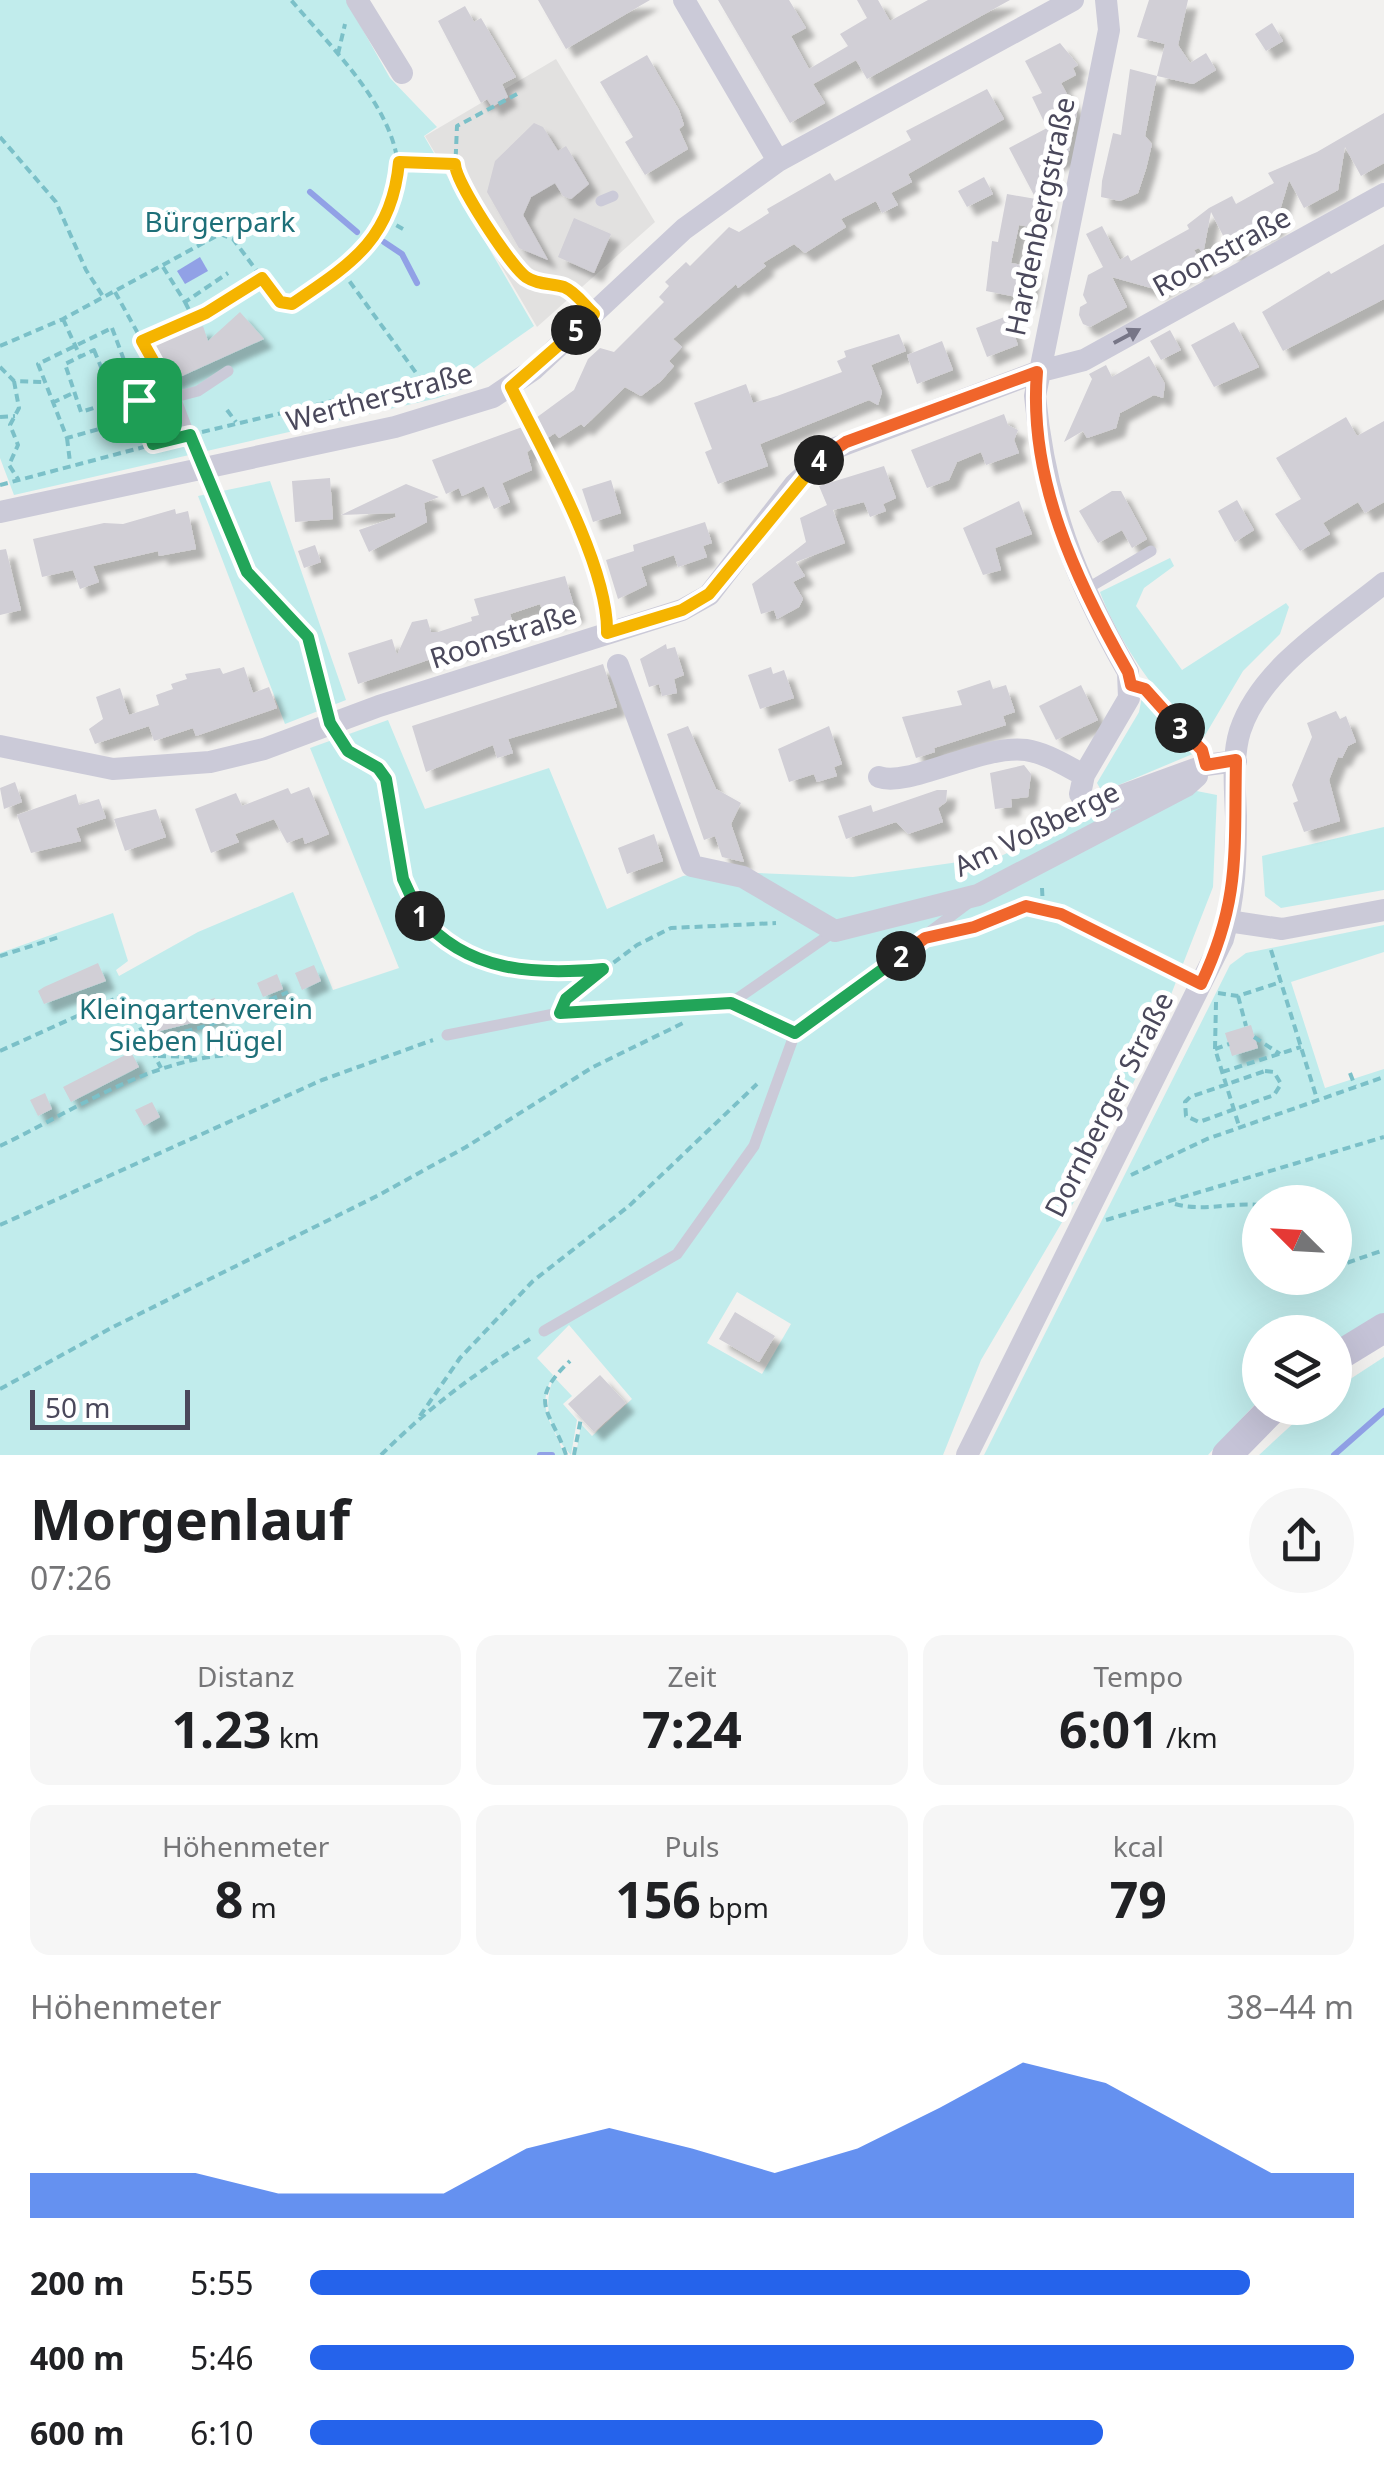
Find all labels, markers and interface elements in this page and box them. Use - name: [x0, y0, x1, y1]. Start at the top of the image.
- street label: Hardenbergstraße: [995, 93, 1083, 339]
- street label: Roonstraße: [1145, 197, 1297, 305]
- park label: Bürgerpark: [145, 202, 295, 240]
- pin: 5: [551, 305, 601, 355]
- text: 5: [568, 311, 584, 349]
- one-way arrow: [1113, 328, 1142, 345]
- street label: Wertherstraße: [282, 353, 476, 439]
- pin: [97, 358, 182, 443]
- icon: arrive: [112, 373, 167, 428]
- pin: 4: [794, 435, 844, 485]
- text: 4: [811, 441, 827, 479]
- street label: Roonstraße: [425, 593, 581, 677]
- pin: 3: [1155, 703, 1205, 753]
- text: 3: [1172, 709, 1188, 747]
- street label: Am Voßberge: [947, 772, 1125, 884]
- pin: 1: [395, 891, 445, 941]
- text: 1: [412, 897, 428, 935]
- pin: 2: [876, 931, 926, 981]
- text: 2: [893, 937, 909, 975]
- street label: Dornberger Straße: [1035, 985, 1181, 1223]
- park label: Kleingartenverein Sieben Hügel: [79, 989, 313, 1059]
- north arrow: [1242, 1185, 1352, 1295]
- map controls: [1242, 1185, 1352, 1425]
- button: layers: [1242, 1315, 1352, 1425]
- scale bar: [30, 1385, 190, 1430]
- text: 50 m: [45, 1388, 111, 1426]
- text: Morgenlauf: [30, 1481, 350, 1556]
- button: share: [1249, 1488, 1354, 1593]
- text: 07:26: [30, 1556, 112, 1599]
- text: Distanz: [197, 1657, 294, 1695]
- text: Zeit: [667, 1657, 717, 1695]
- text: Tempo: [1093, 1657, 1183, 1695]
- text: 1.23: [172, 1695, 271, 1763]
- text: 7:24: [642, 1695, 742, 1763]
- text: 6:01: [1059, 1695, 1159, 1763]
- text: km: [271, 1718, 320, 1756]
- text: /km: [1159, 1718, 1218, 1756]
- text: Höhenmeter: [162, 1827, 329, 1865]
- text: Puls: [665, 1827, 719, 1865]
- text: kcal: [1113, 1827, 1164, 1865]
- text: 8: [215, 1865, 243, 1933]
- text: 156: [615, 1865, 701, 1933]
- text: 79: [1110, 1865, 1167, 1933]
- text: m: [243, 1888, 277, 1926]
- text: bpm: [701, 1888, 769, 1926]
- text: Höhenmeter: [30, 1985, 221, 2028]
- text: 38–44 m: [1227, 1985, 1354, 2028]
- text: 200 m: [30, 2261, 124, 2304]
- text: 5:55: [190, 2261, 254, 2304]
- text: 400 m: [30, 2336, 124, 2379]
- text: 5:46: [190, 2336, 254, 2379]
- text: 600 m: [30, 2411, 124, 2454]
- text: 6:10: [190, 2411, 254, 2454]

